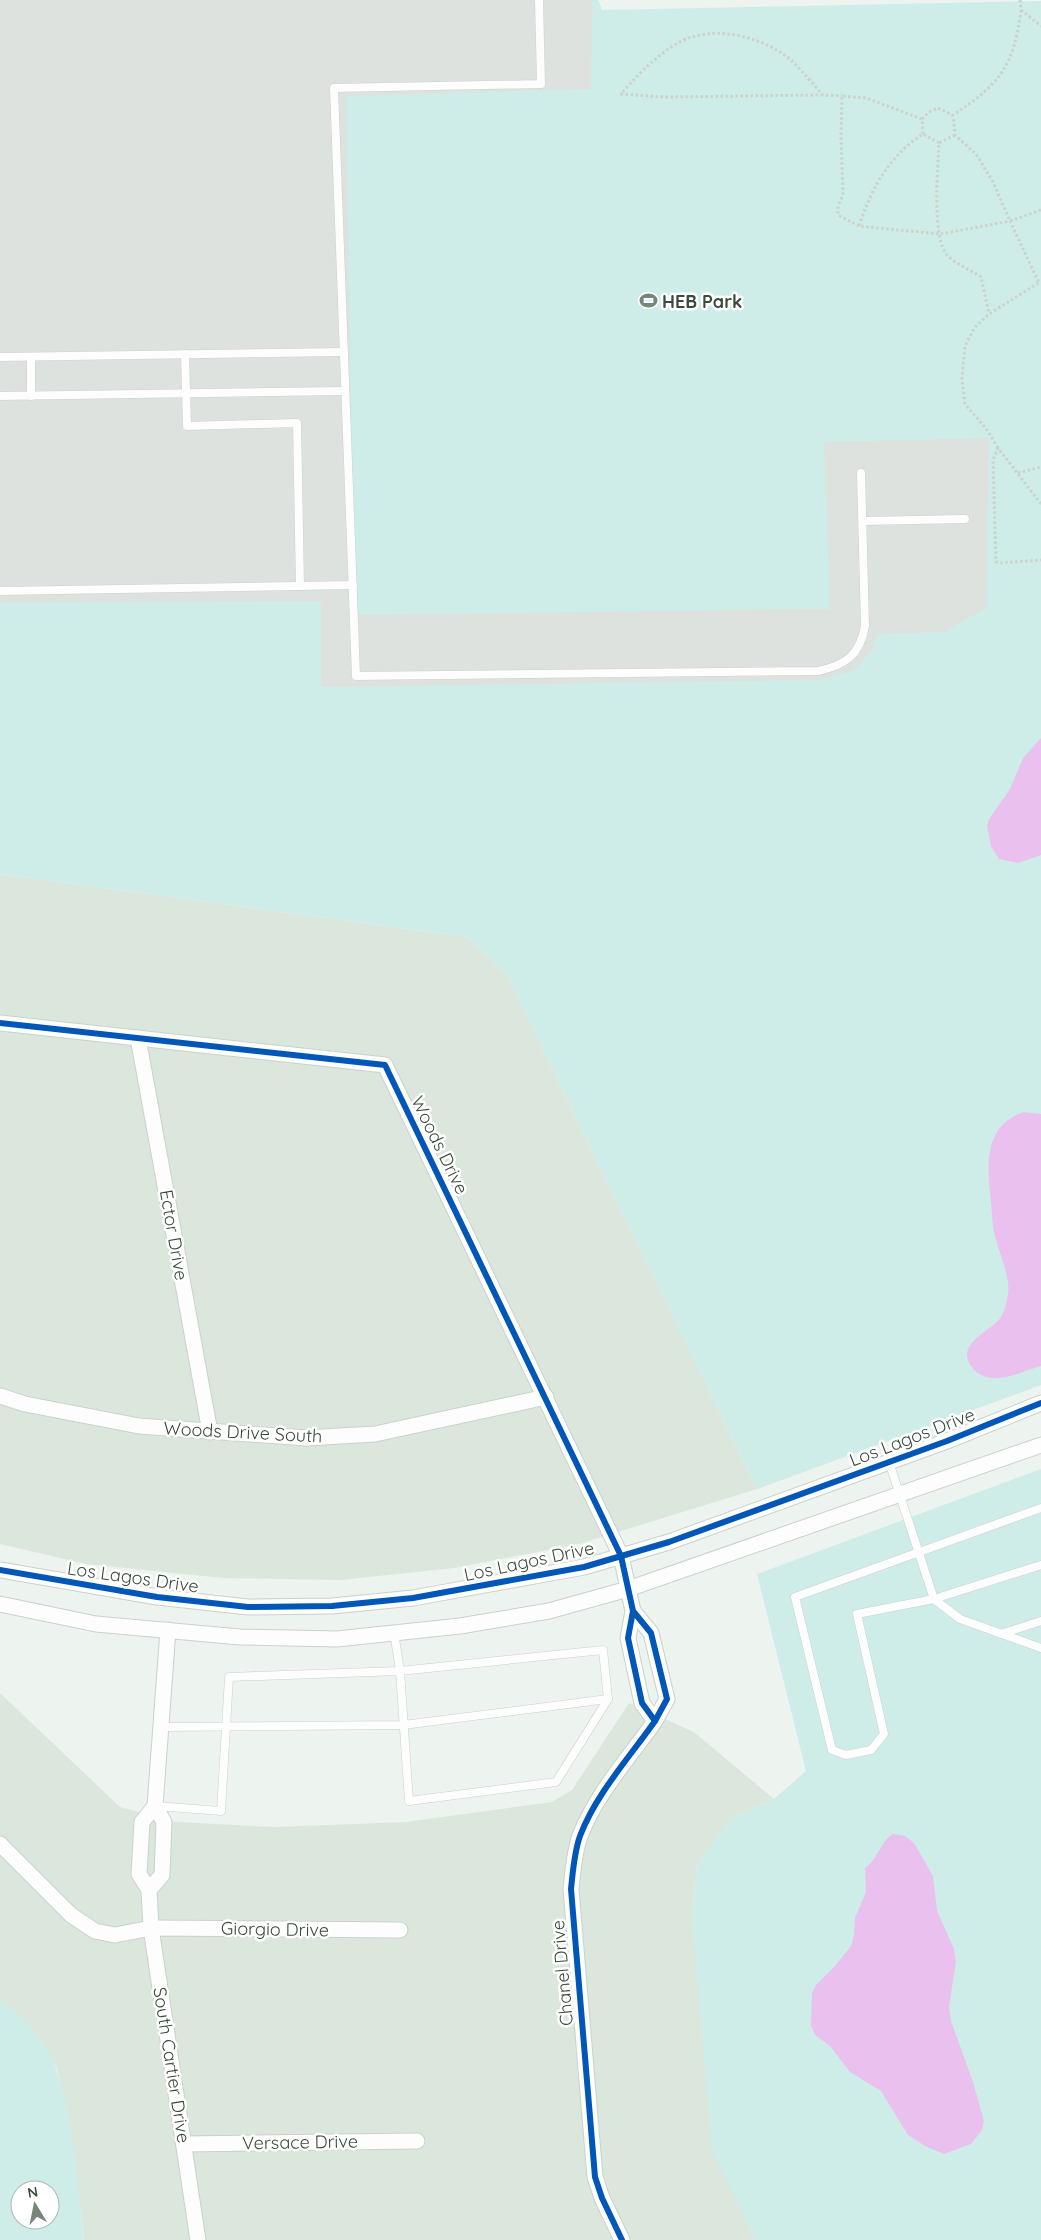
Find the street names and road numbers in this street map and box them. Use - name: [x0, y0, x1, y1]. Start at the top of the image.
- street label: Woods Drive: [406, 1092, 474, 1198]
- street label: Ector Drive: [155, 1188, 193, 1282]
- street label: Los Lagos Drive: [846, 1402, 978, 1472]
- street label: Woods Drive South: [163, 1416, 323, 1448]
- street label: Los Lagos Drive: [462, 1536, 596, 1586]
- street label: Los Lagos Drive: [66, 1556, 200, 1598]
- street label: Giorgio Drive: [221, 1917, 329, 1941]
- street label: Chanel Drive: [546, 1919, 578, 2027]
- street label: South Cartier Drive: [148, 1985, 196, 2145]
- street label: Versace Drive: [242, 2129, 358, 2155]

